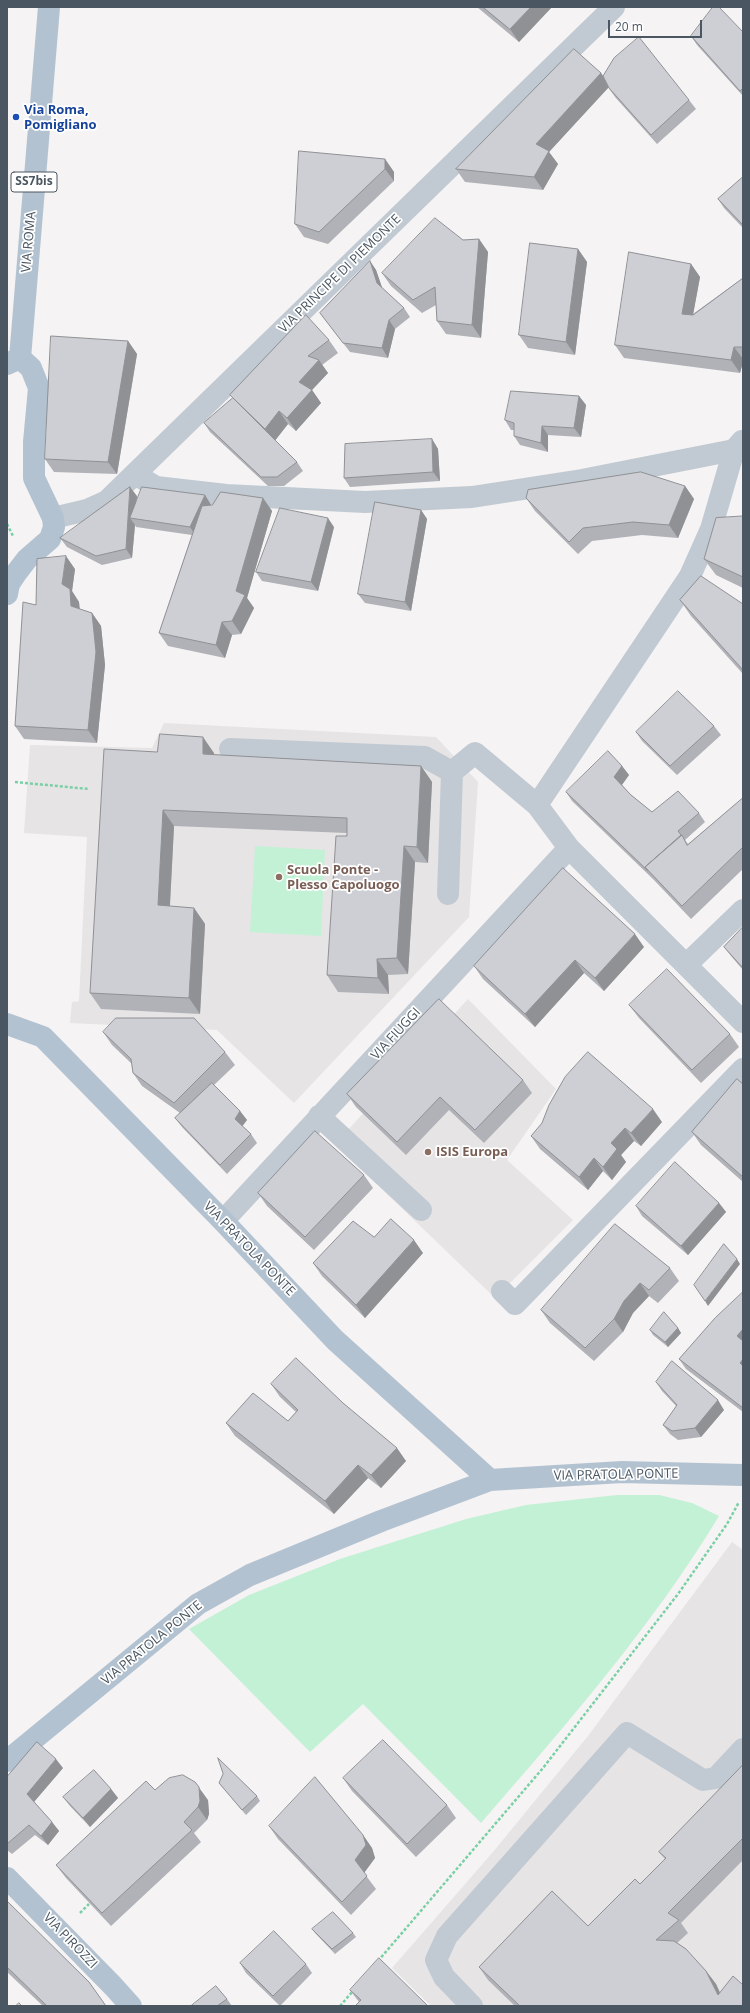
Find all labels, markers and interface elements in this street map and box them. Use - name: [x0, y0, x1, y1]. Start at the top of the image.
- scale bar: [610, 12, 704, 38]
- text: 20 m: [615, 18, 643, 35]
- place label: Via Roma, Pomigliano: [24, 102, 97, 133]
- marker: Via Roma, Pomigliano: [11, 112, 21, 122]
- road number: SS7bis: [11, 172, 57, 192]
- street label: VIA ROMA: [19, 211, 39, 273]
- street label: VIA PRINCIPE DI PIEMONTE: [276, 212, 404, 336]
- place label: Scuola Ponte - Plesso Capoluogo: [287, 862, 400, 893]
- marker: Scuola Ponte - Plesso Capoluogo: [274, 872, 284, 882]
- street label: VIA FIUGGI: [368, 1005, 424, 1063]
- place label: ISIS Europa: [436, 1144, 508, 1160]
- marker: ISIS Europa: [423, 1147, 433, 1157]
- street label: VIA PRATOLA PONTE: [200, 1199, 298, 1299]
- street label: VIA PRATOLA PONTE: [553, 1466, 679, 1484]
- street label: VIA PRATOLA PONTE: [99, 1598, 205, 1688]
- street label: VIA PIROZZI: [40, 1910, 100, 1972]

